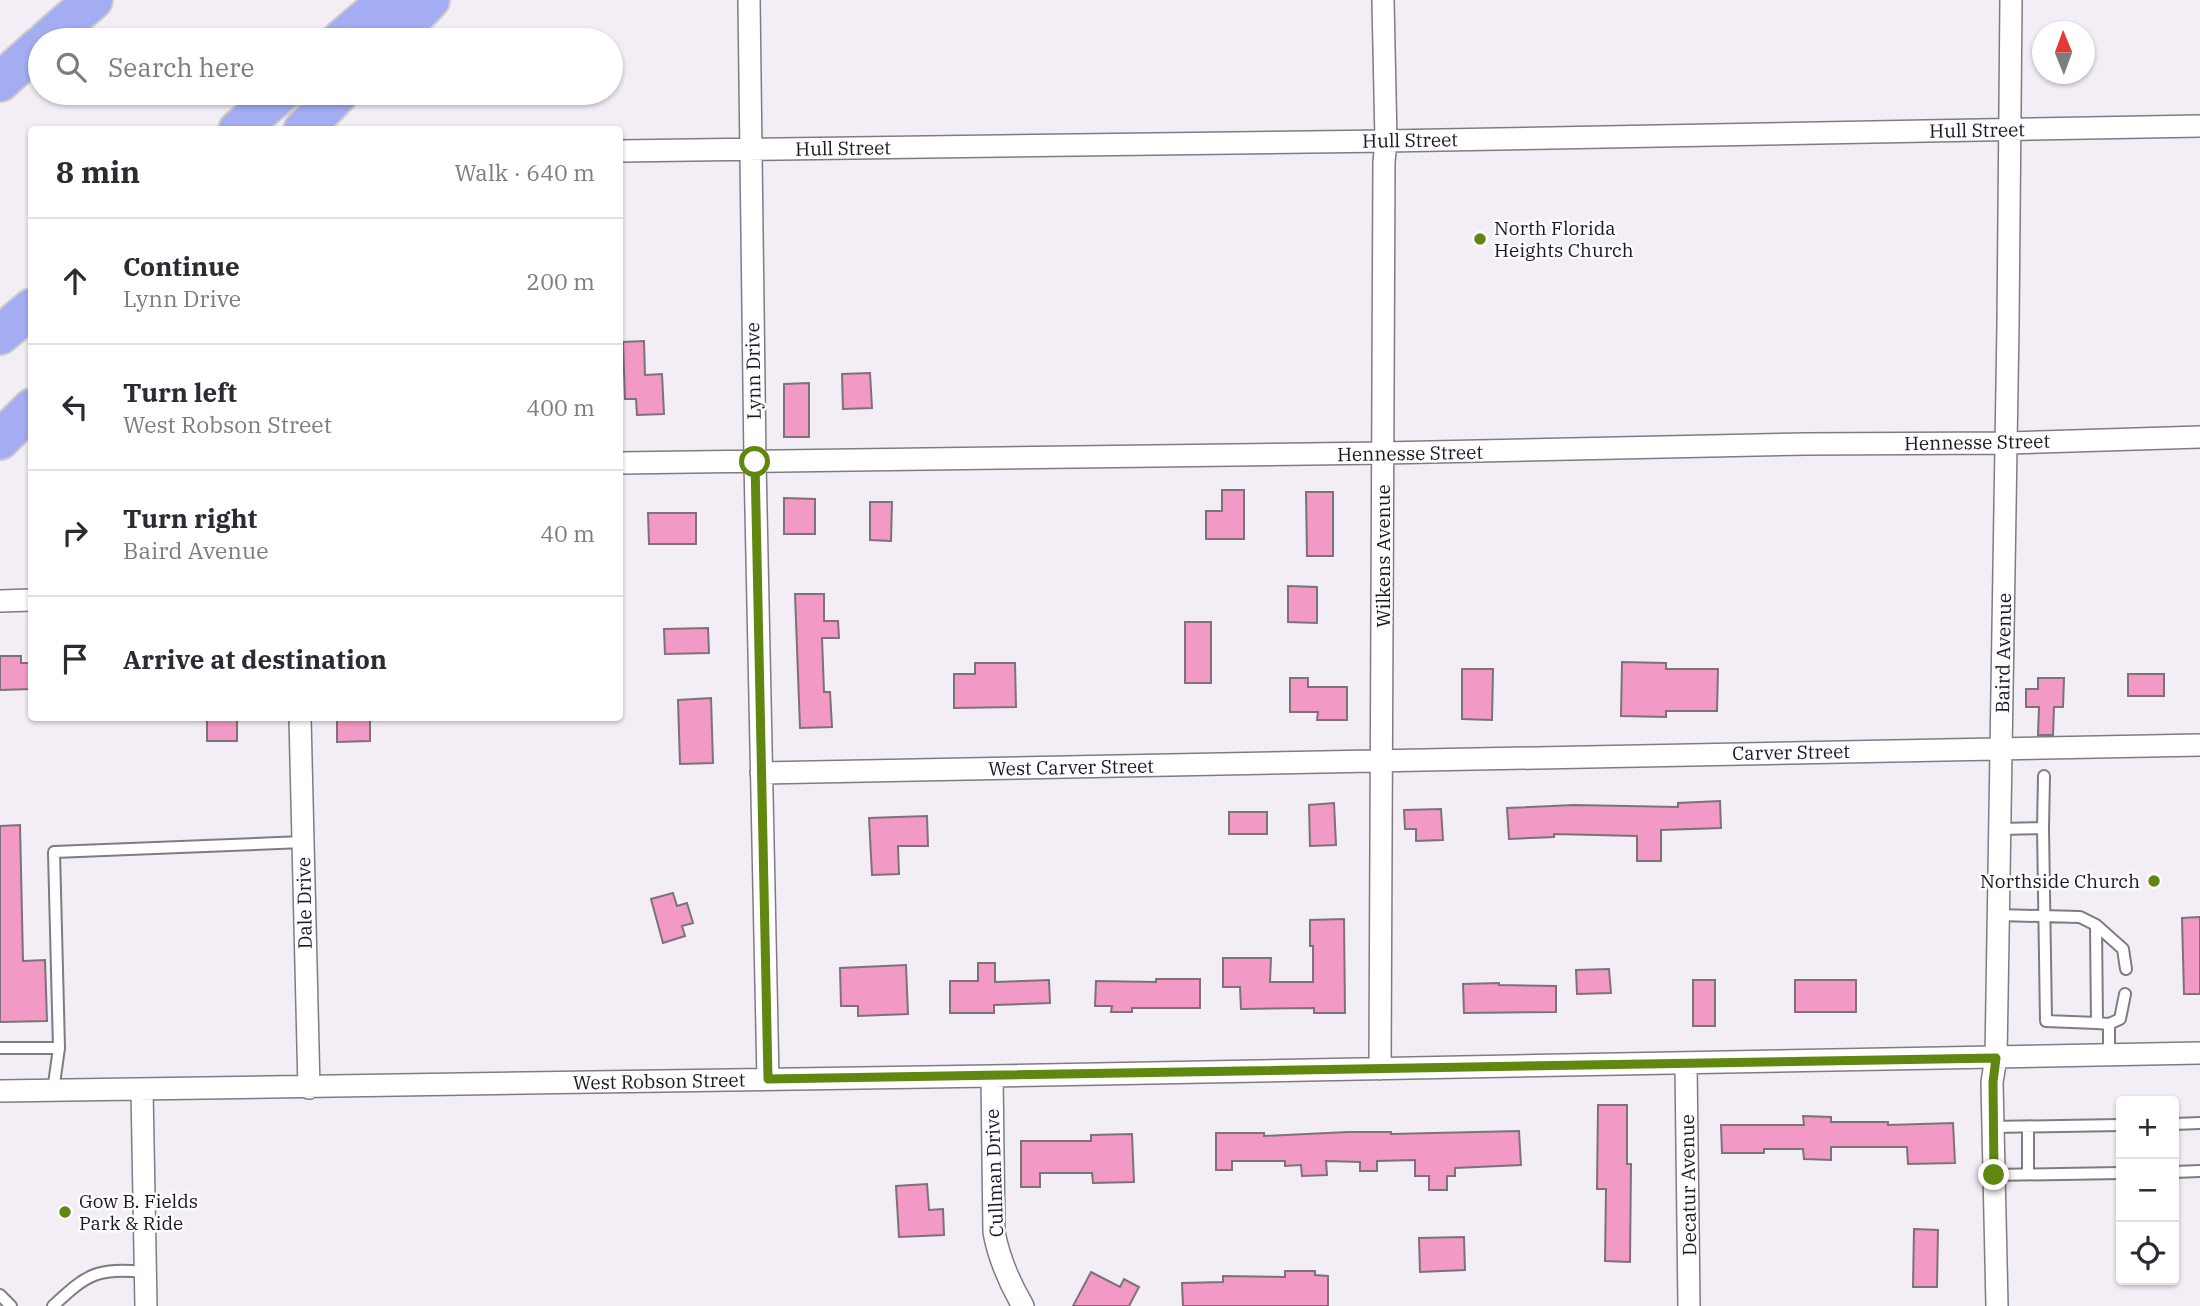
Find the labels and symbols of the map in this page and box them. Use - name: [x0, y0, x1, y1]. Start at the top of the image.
- north arrow: [2032, 21, 2095, 84]
- street label: Hull Street: [1929, 117, 2025, 143]
- street label: Hull Street: [1362, 127, 1458, 153]
- street label: Hull Street: [795, 135, 891, 161]
- place label: North Florida Heights Church: [1494, 216, 1634, 262]
- marker: North Florida Heights Church: [1472, 231, 1488, 247]
- street label: Lynn Drive: [740, 322, 766, 420]
- street label: Hennesse Street: [1904, 429, 2050, 455]
- street label: Hennesse Street: [1337, 440, 1483, 466]
- route start: [739, 446, 770, 477]
- street label: Wilkens Avenue: [1371, 484, 1395, 628]
- street label: Baird Avenue: [1990, 593, 2016, 713]
- street label: Carver Street: [1732, 739, 1850, 765]
- street label: West Carver Street: [988, 754, 1154, 780]
- street label: Dale Drive: [291, 857, 317, 949]
- place label: Northside Church: [1980, 869, 2140, 893]
- marker: Northside Church: [2146, 873, 2162, 889]
- street label: West Robson Street: [573, 1067, 746, 1095]
- street label: Cullman Drive: [980, 1108, 1008, 1238]
- street label: Decatur Avenue: [1675, 1114, 1701, 1256]
- route end: [1978, 1159, 2009, 1190]
- place label: Gow B. Fields Park & Ride: [79, 1189, 198, 1235]
- marker: Gow B. Fields Park & Ride: [57, 1204, 73, 1220]

